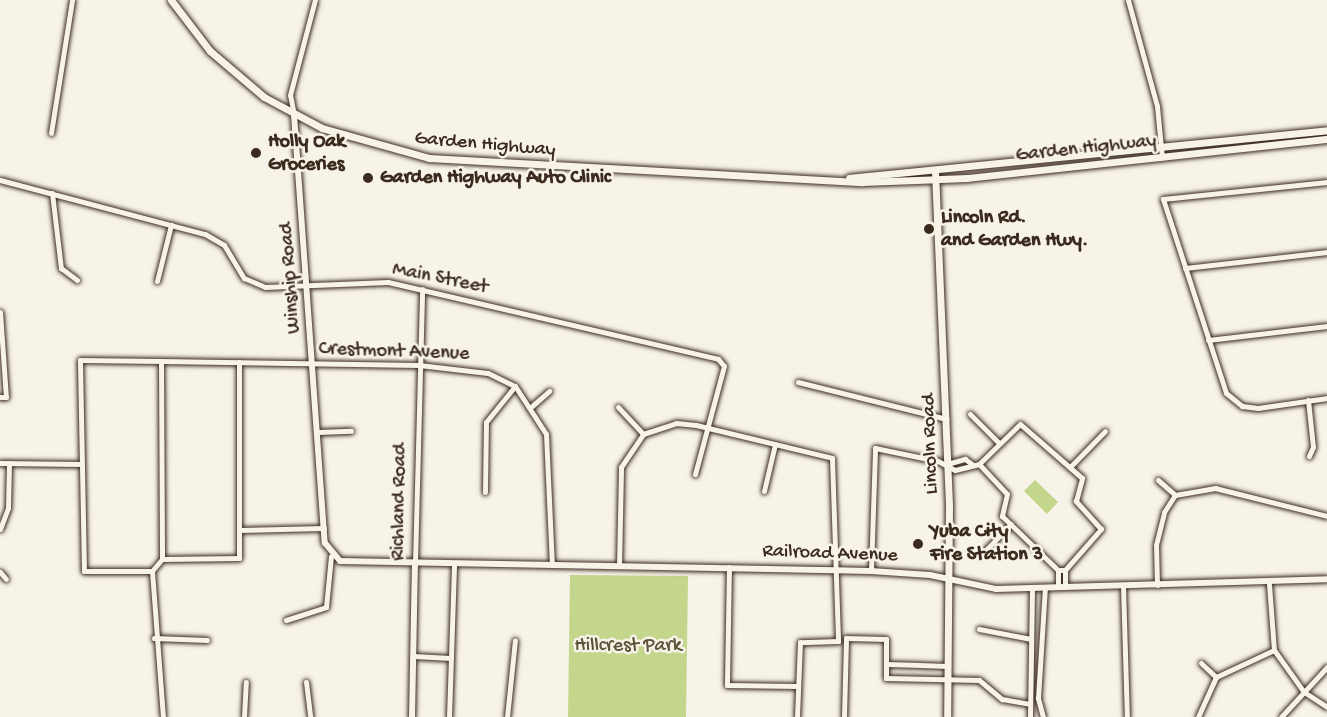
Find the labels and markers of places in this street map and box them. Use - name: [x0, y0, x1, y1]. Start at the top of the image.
- place label: Holly Oak Groceries: [268, 130, 345, 177]
- marker: Holly Oak Groceries: [249, 146, 263, 160]
- place label: Garden Highway Auto Clinic: [380, 166, 611, 190]
- marker: Garden Highway Auto Clinic: [361, 171, 375, 185]
- place label: Lincoln Rd. and Garden Hwy.: [941, 206, 1088, 253]
- marker: Lincoln Rd. and Garden Hwy.: [922, 222, 936, 236]
- place label: Yuba City Fire Station 3: [930, 520, 1043, 567]
- marker: Yuba City Fire Station 3: [911, 537, 925, 551]

